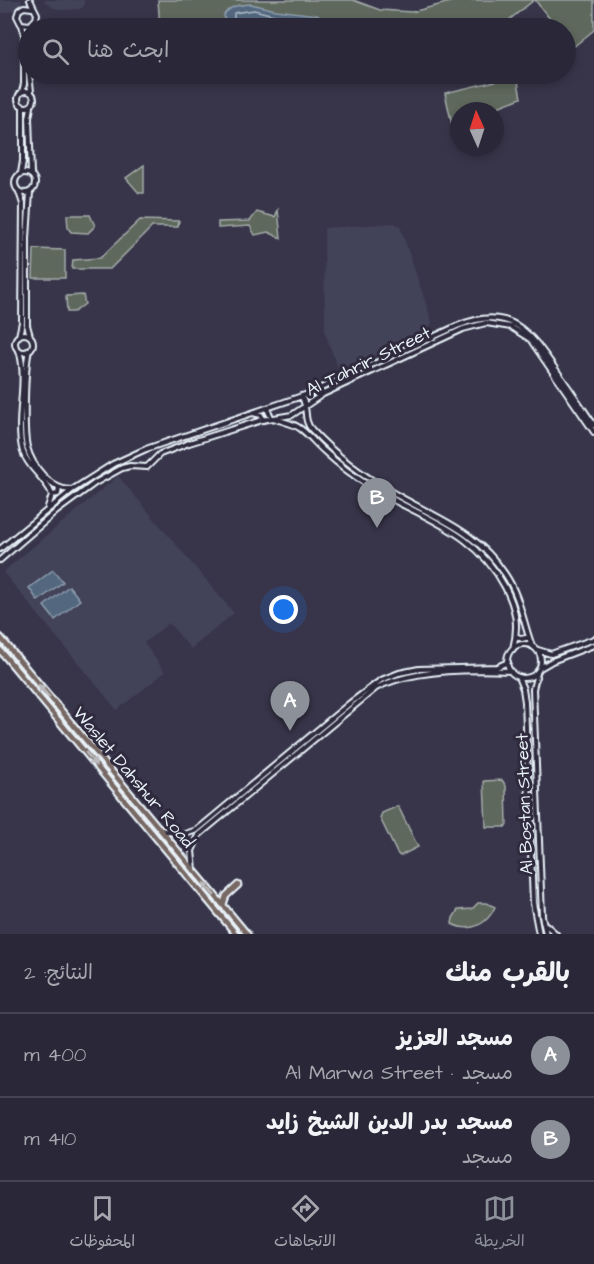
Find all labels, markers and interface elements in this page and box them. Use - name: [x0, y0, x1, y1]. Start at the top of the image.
- search box: [18, 18, 576, 84]
- icon: search: [39, 35, 72, 68]
- text: ابحث هنا: [87, 35, 169, 66]
- north arrow: [450, 102, 504, 156]
- street label: Al Tahrir Street: [302, 320, 436, 403]
- pin: B: [358, 478, 397, 528]
- your location: [269, 595, 298, 624]
- pin: A: [270, 682, 310, 731]
- one-way arrow: [39, 683, 51, 698]
- street label: Waslet Dahshur Road: [67, 701, 200, 853]
- street label: Al Bostan Street: [510, 732, 539, 875]
- one-way arrow: [84, 751, 97, 766]
- one-way arrow: [203, 881, 216, 897]
- text: بالقرب منك: [446, 955, 570, 991]
- text: النتائج: 2: [24, 959, 93, 987]
- text: مسجد العزيز: [397, 1023, 513, 1054]
- text: 400 m: [24, 1041, 86, 1069]
- text: A: [544, 1041, 557, 1069]
- text: مسجد · Al Marwa Street: [285, 1059, 513, 1087]
- text: مسجد بدر الدين الشيخ زايد: [266, 1107, 513, 1138]
- text: 410 m: [24, 1125, 76, 1153]
- text: B: [543, 1125, 558, 1153]
- text: مسجد: [462, 1143, 513, 1171]
- tab: المحفوظات: [69, 1192, 135, 1255]
- tab: الاتجاهات: [274, 1192, 336, 1255]
- tab: الخريطة: [475, 1192, 525, 1255]

